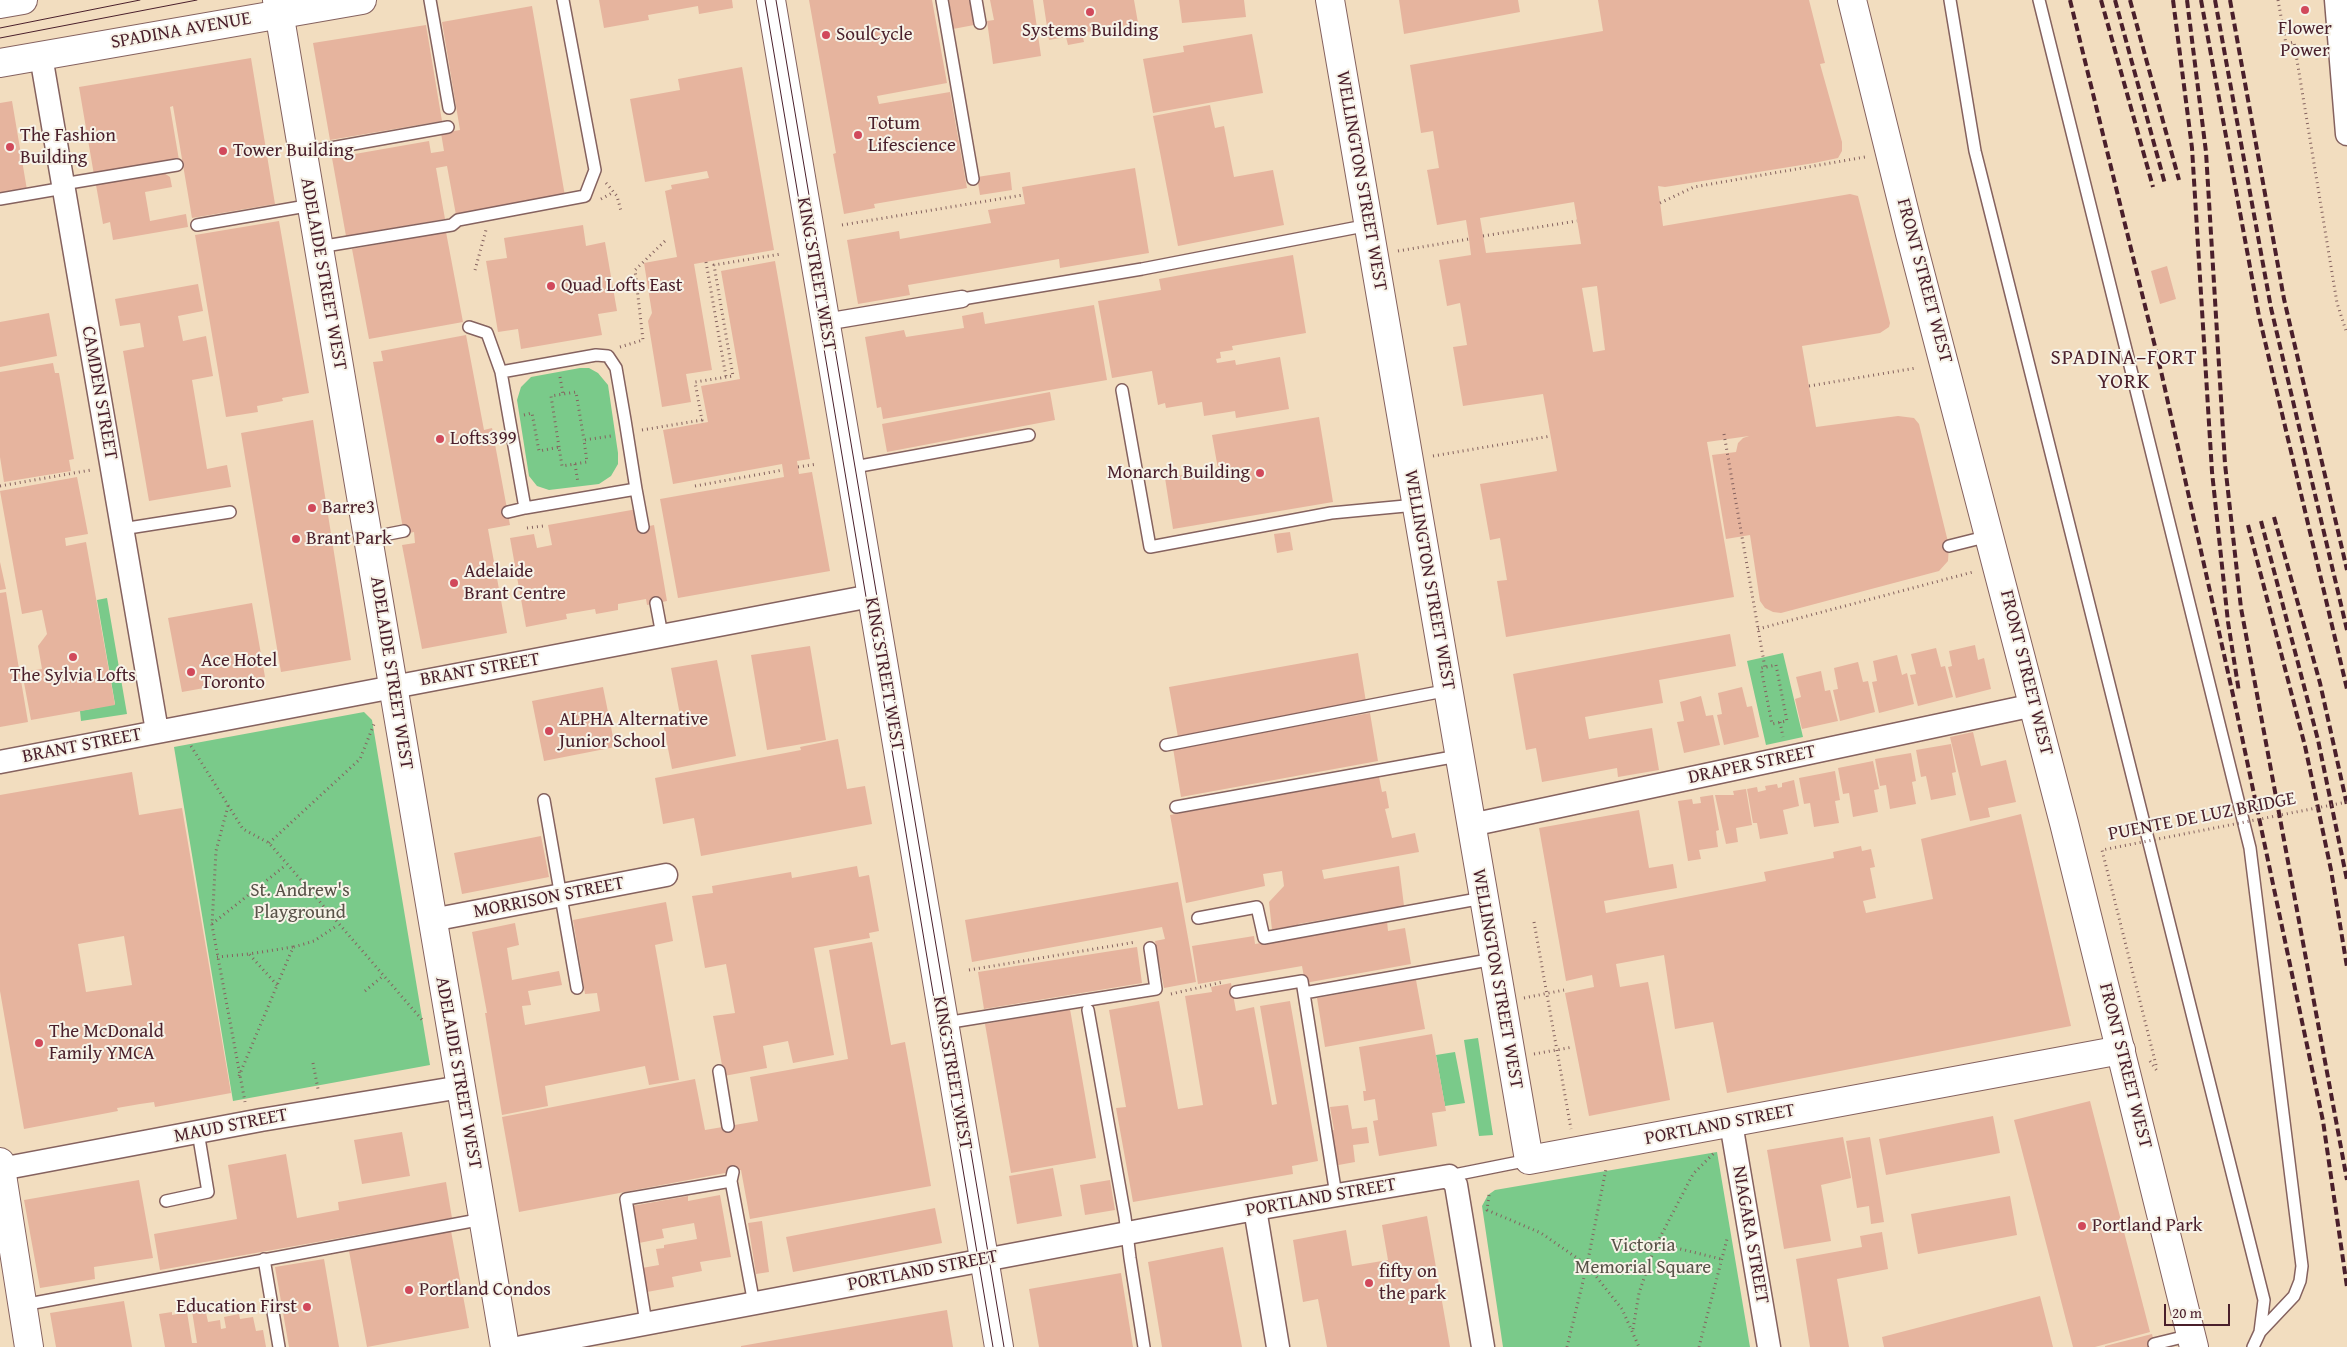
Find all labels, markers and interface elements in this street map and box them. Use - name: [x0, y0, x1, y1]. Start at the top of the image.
- marker: Flower Power: [2299, 4, 2311, 16]
- marker: Systems Building: [1084, 6, 1096, 18]
- street label: SPADINA AVENUE: [109, 7, 253, 55]
- place label: Flower Power: [2278, 18, 2332, 62]
- place label: Systems Building: [1022, 20, 1158, 42]
- place label: SoulCycle: [836, 24, 913, 46]
- marker: SoulCycle: [820, 29, 832, 41]
- street label: WELLINGTON STREET WEST: [1330, 69, 1392, 293]
- place label: Totum Lifescience: [868, 113, 956, 157]
- place label: The Fashion Building: [20, 125, 116, 169]
- marker: Totum Lifescience: [852, 129, 864, 141]
- place label: Tower Building: [233, 140, 354, 162]
- marker: The Fashion Building: [4, 141, 16, 153]
- marker: Tower Building: [217, 145, 229, 157]
- street label: ADELAIDE STREET WEST: [295, 176, 351, 372]
- street label: KING STREET WEST: [791, 195, 841, 353]
- street label: FRONT STREET WEST: [1891, 196, 1957, 366]
- place label: Quad Lofts East: [561, 275, 682, 297]
- marker: Quad Lofts East: [545, 280, 557, 292]
- street label: CAMDEN STREET: [76, 324, 122, 462]
- district label: SPADINA–FORT YORK: [2049, 346, 2199, 396]
- place label: Lofts399: [450, 428, 517, 450]
- marker: Lofts399: [434, 433, 446, 445]
- place label: Monarch Building: [1107, 462, 1250, 484]
- marker: Monarch Building: [1254, 467, 1266, 479]
- street label: WELLINGTON STREET WEST: [1398, 468, 1460, 692]
- place label: Barre3: [322, 497, 375, 519]
- marker: Barre3: [306, 502, 318, 514]
- place label: Brant Park: [306, 528, 392, 550]
- marker: Brant Park: [290, 533, 302, 545]
- place label: Adelaide Brant Centre: [464, 561, 566, 605]
- street label: ADELAIDE STREET WEST: [364, 575, 418, 771]
- marker: Adelaide Brant Centre: [448, 577, 460, 589]
- street label: FRONT STREET WEST: [1994, 588, 2058, 758]
- street label: KING STREET WEST: [859, 595, 909, 753]
- street label: BRANT STREET: [418, 648, 542, 692]
- place label: Ace Hotel Toronto: [201, 650, 277, 694]
- marker: The Sylvia Lofts: [67, 651, 79, 663]
- place label: The Sylvia Lofts: [10, 665, 136, 687]
- marker: Ace Hotel Toronto: [185, 666, 197, 678]
- place label: ALPHA Alternative Junior School: [559, 709, 708, 753]
- street label: BRANT STREET: [20, 723, 144, 769]
- marker: ALPHA Alternative Junior School: [543, 725, 555, 737]
- street label: DRAPER STREET: [1686, 740, 1818, 790]
- street label: PUENTE DE LUZ BRIDGE: [2106, 788, 2298, 846]
- street label: WELLINGTON STREET WEST: [1466, 867, 1528, 1091]
- street label: MORRISON STREET: [472, 872, 626, 924]
- park label: St. Andrew's Playground: [250, 880, 350, 924]
- street label: ADELAIDE STREET WEST: [430, 975, 486, 1171]
- street label: FRONT STREET WEST: [2093, 981, 2157, 1151]
- street label: KING STREET WEST: [927, 994, 977, 1152]
- place label: The McDonald Family YMCA: [49, 1021, 164, 1065]
- marker: The McDonald Family YMCA: [33, 1037, 45, 1049]
- street label: PORTLAND STREET: [1643, 1099, 1797, 1151]
- street label: MAUD STREET: [172, 1104, 290, 1148]
- street label: NIAGARA STREET: [1727, 1164, 1773, 1306]
- street label: PORTLAND STREET: [1244, 1174, 1398, 1222]
- place label: Portland Park: [2092, 1215, 2202, 1237]
- marker: Portland Park: [2076, 1220, 2088, 1232]
- park label: Victoria Memorial Square: [1575, 1235, 1711, 1279]
- street label: PORTLAND STREET: [846, 1245, 1000, 1297]
- place label: fifty on the park: [1379, 1261, 1446, 1305]
- marker: fifty on the park: [1363, 1277, 1375, 1289]
- place label: Portland Condos: [419, 1279, 551, 1301]
- marker: Portland Condos: [403, 1284, 415, 1296]
- scale bar: [2167, 1294, 2233, 1326]
- place label: Education First: [176, 1296, 297, 1318]
- marker: Education First: [301, 1301, 313, 1313]
- text: 20 m: [2172, 1302, 2202, 1323]

